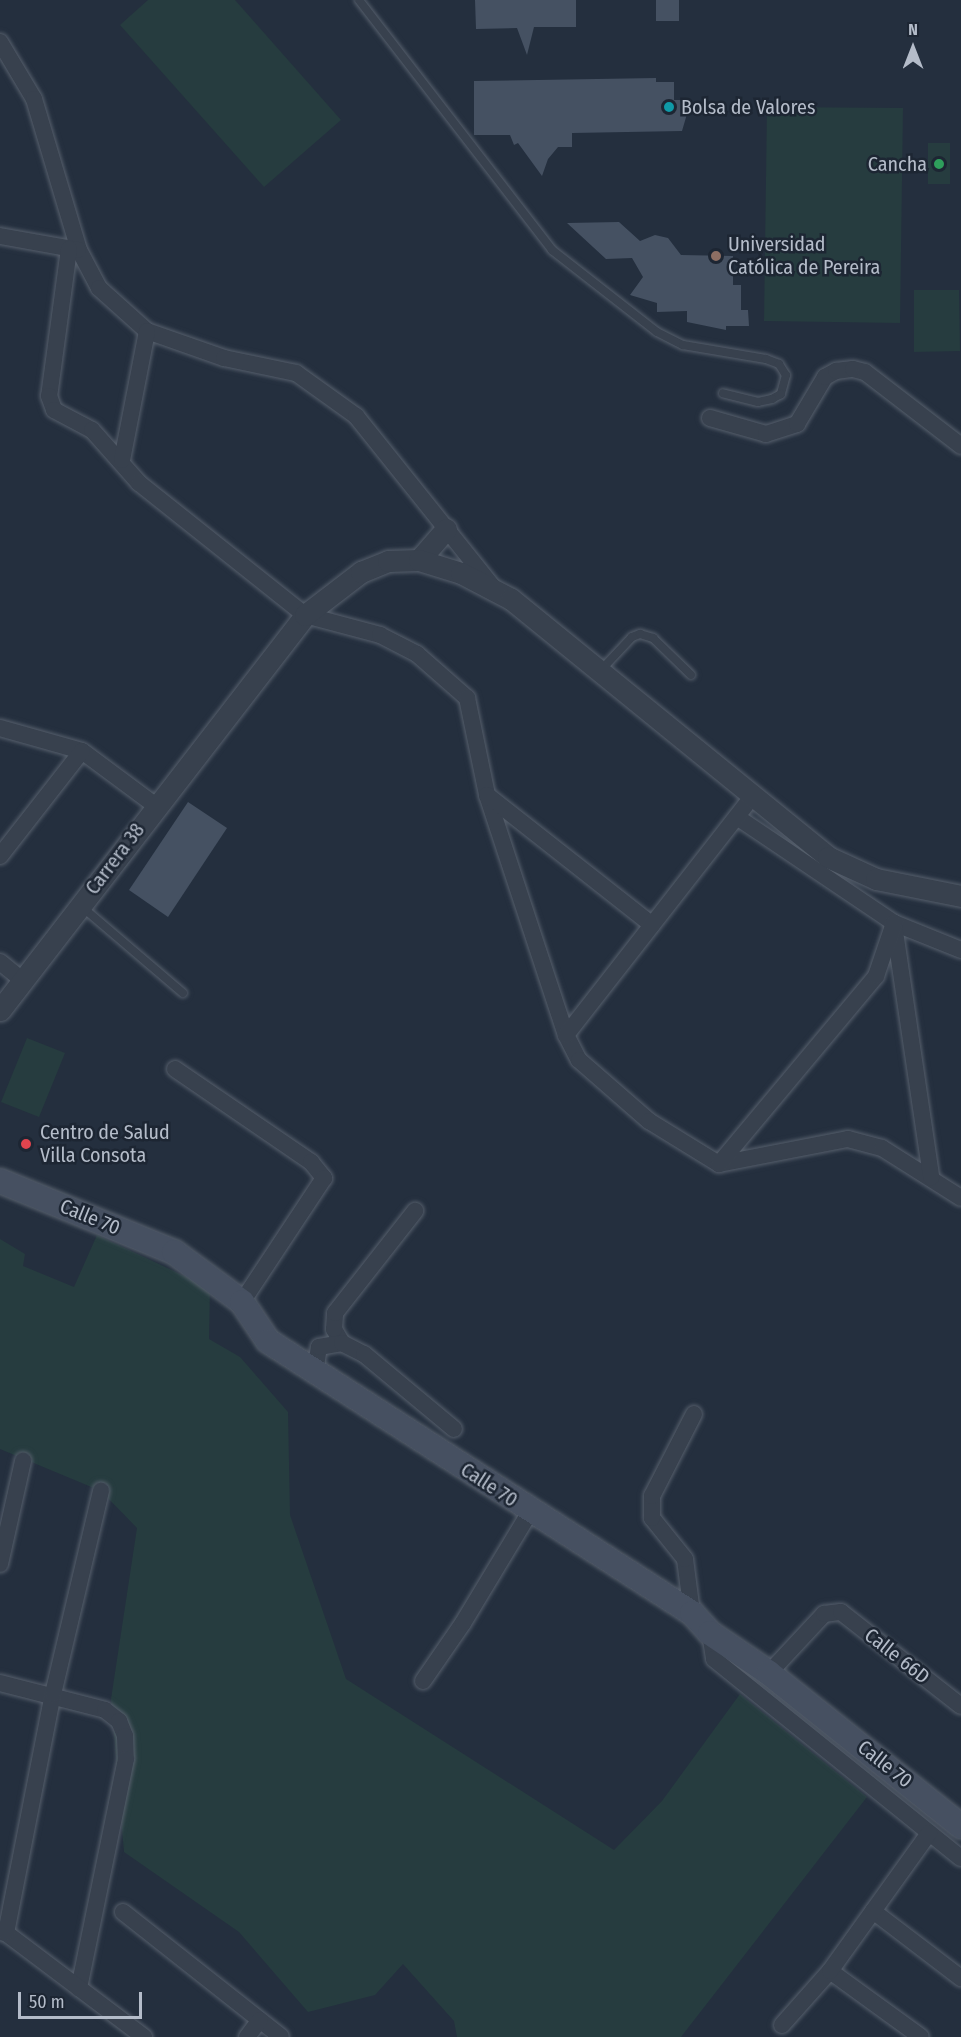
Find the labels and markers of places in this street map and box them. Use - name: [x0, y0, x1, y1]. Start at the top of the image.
- place label: Bolsa de Valores: [681, 95, 815, 119]
- marker: Bolsa de Valores: [662, 100, 676, 114]
- place label: Cancha: [868, 152, 927, 176]
- marker: Cancha: [932, 157, 946, 171]
- place label: Universidad Católica de Pereira: [728, 232, 880, 279]
- marker: Universidad Católica de Pereira: [709, 249, 723, 263]
- place label: Centro de Salud Villa Consota: [40, 1120, 170, 1167]
- marker: Centro de Salud Villa Consota: [17, 1135, 35, 1153]

